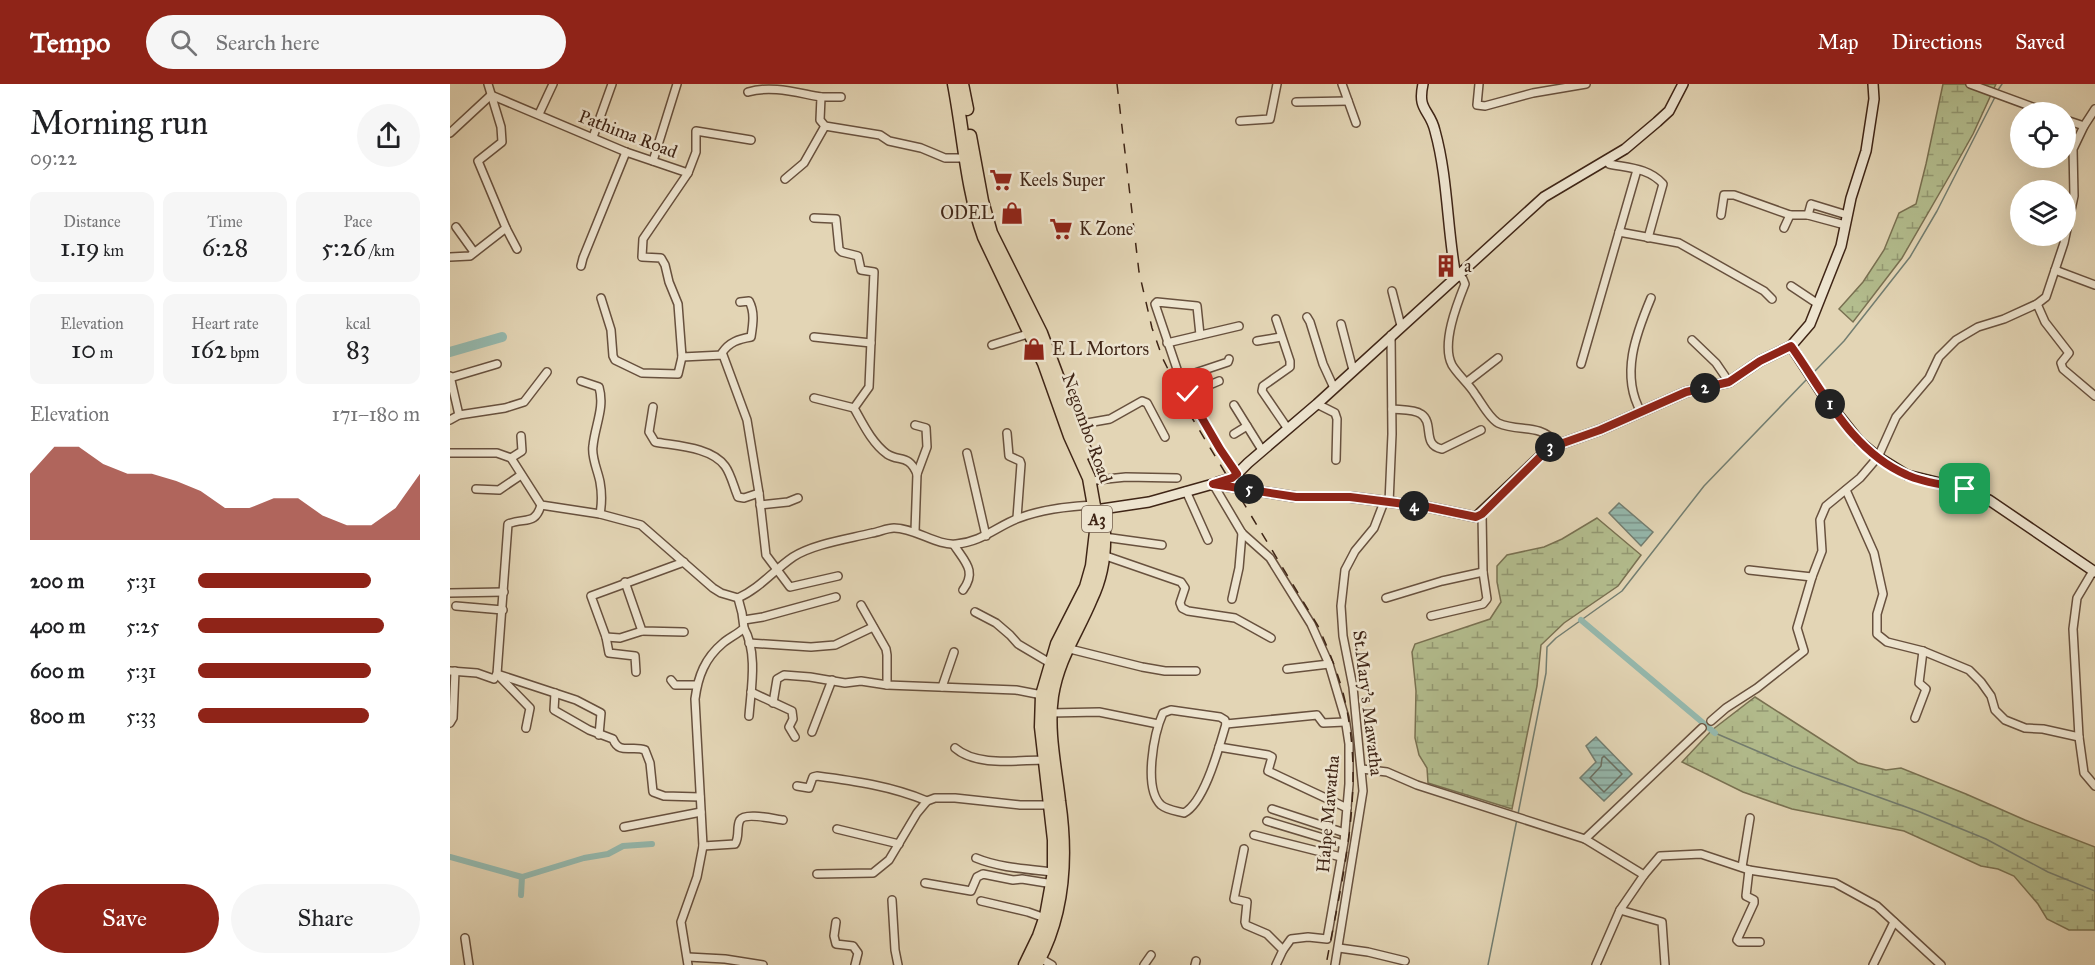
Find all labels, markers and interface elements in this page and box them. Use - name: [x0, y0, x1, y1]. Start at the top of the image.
- search box: [146, 15, 566, 69]
- text: Tempo: [30, 25, 110, 60]
- icon: search: [167, 26, 200, 59]
- text: Search here: [215, 29, 320, 56]
- text: Map: [1818, 29, 1859, 55]
- text: Directions: [1892, 29, 1982, 55]
- text: Saved: [2015, 29, 2065, 55]
- map controls: [2010, 102, 2076, 246]
- button: locate: [2010, 102, 2076, 168]
- text: Morning run: [30, 103, 208, 143]
- button: share: [357, 104, 420, 167]
- street label: Pathima Road: [576, 105, 680, 163]
- text: 09:22: [30, 146, 77, 170]
- supermarket icon: Keels Super: [988, 167, 1014, 193]
- place label: Keels Super: [1019, 169, 1105, 191]
- button: layers: [2010, 180, 2076, 246]
- shop icon: ODEL: [999, 200, 1025, 226]
- place label: ODEL: [940, 202, 995, 224]
- text: Distance: [63, 212, 121, 231]
- text: Time: [207, 212, 243, 231]
- text: Pace: [343, 212, 373, 231]
- supermarket icon: K Zone: [1048, 216, 1074, 242]
- place label: K Zone: [1079, 218, 1133, 240]
- text: 1.19: [60, 231, 100, 263]
- text: 6:28: [202, 231, 248, 263]
- text: 5:26: [321, 231, 366, 263]
- text: km: [100, 241, 124, 260]
- text: /km: [366, 241, 395, 260]
- building icon: a: [1433, 253, 1459, 279]
- place label: a: [1464, 255, 1472, 277]
- text: Elevation: [60, 314, 124, 333]
- text: Heart rate: [191, 314, 259, 333]
- text: kcal: [345, 314, 371, 333]
- text: 10: [71, 333, 96, 365]
- text: 162: [191, 333, 227, 365]
- text: 83: [346, 333, 370, 365]
- shop icon: E L Mortors: [1021, 336, 1047, 362]
- place label: E L Mortors: [1052, 338, 1149, 360]
- text: m: [96, 343, 113, 362]
- text: bpm: [227, 343, 259, 362]
- pin: [1162, 368, 1213, 419]
- street label: Negombo Road: [1056, 370, 1117, 486]
- pin: 2: [1690, 373, 1720, 403]
- icon: check: [1171, 377, 1204, 410]
- text: 2: [1701, 378, 1709, 397]
- pin: 1: [1815, 389, 1845, 419]
- text: 1: [1827, 394, 1833, 413]
- text: Elevation: [30, 402, 109, 426]
- text: 171–180 m: [332, 402, 420, 426]
- pin: 3: [1535, 432, 1565, 462]
- text: 3: [1547, 437, 1553, 456]
- pin: [1939, 463, 1990, 514]
- icon: arrive: [1948, 472, 1981, 505]
- pin: 5: [1234, 474, 1264, 504]
- text: 5: [1245, 479, 1253, 498]
- pin: 4: [1399, 491, 1429, 521]
- text: 4: [1410, 496, 1418, 515]
- road number: A3: [1082, 506, 1112, 532]
- text: 200 m: [30, 569, 84, 593]
- text: 5:31: [126, 569, 156, 593]
- text: 400 m: [30, 614, 86, 638]
- text: 5:25: [126, 614, 159, 638]
- street label: St.Mary's Mawatha: [1348, 629, 1388, 777]
- text: 600 m: [30, 659, 85, 683]
- text: 5:31: [126, 659, 156, 683]
- text: 800 m: [30, 704, 85, 728]
- text: 5:33: [126, 704, 156, 728]
- street label: Halpe Mawatha: [1312, 754, 1344, 874]
- button: Save: [30, 884, 219, 953]
- button: Share: [231, 884, 420, 953]

